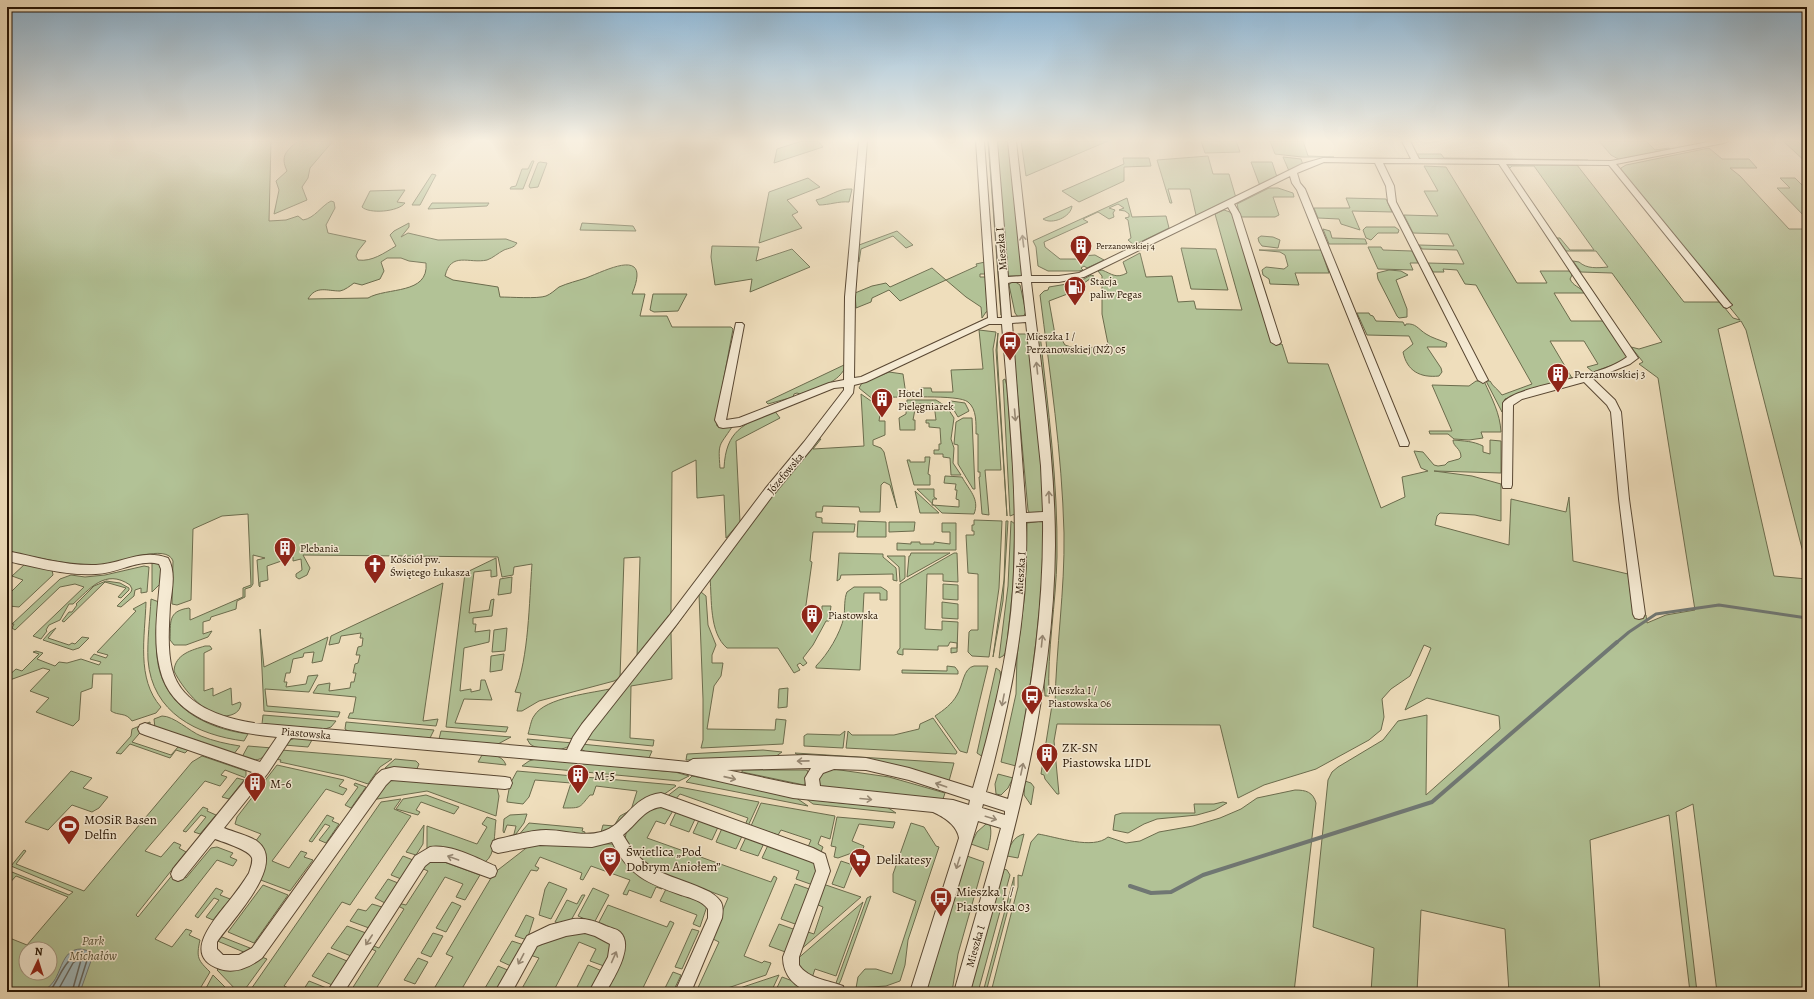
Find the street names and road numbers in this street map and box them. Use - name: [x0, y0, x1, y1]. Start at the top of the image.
- street label: Mieszka I: [992, 227, 1011, 271]
- street label: Józefowska: [764, 449, 808, 497]
- street label: Mieszka I: [1012, 551, 1029, 595]
- street label: Piastowska: [280, 724, 332, 743]
- street label: Mieszka I: [962, 923, 989, 969]

